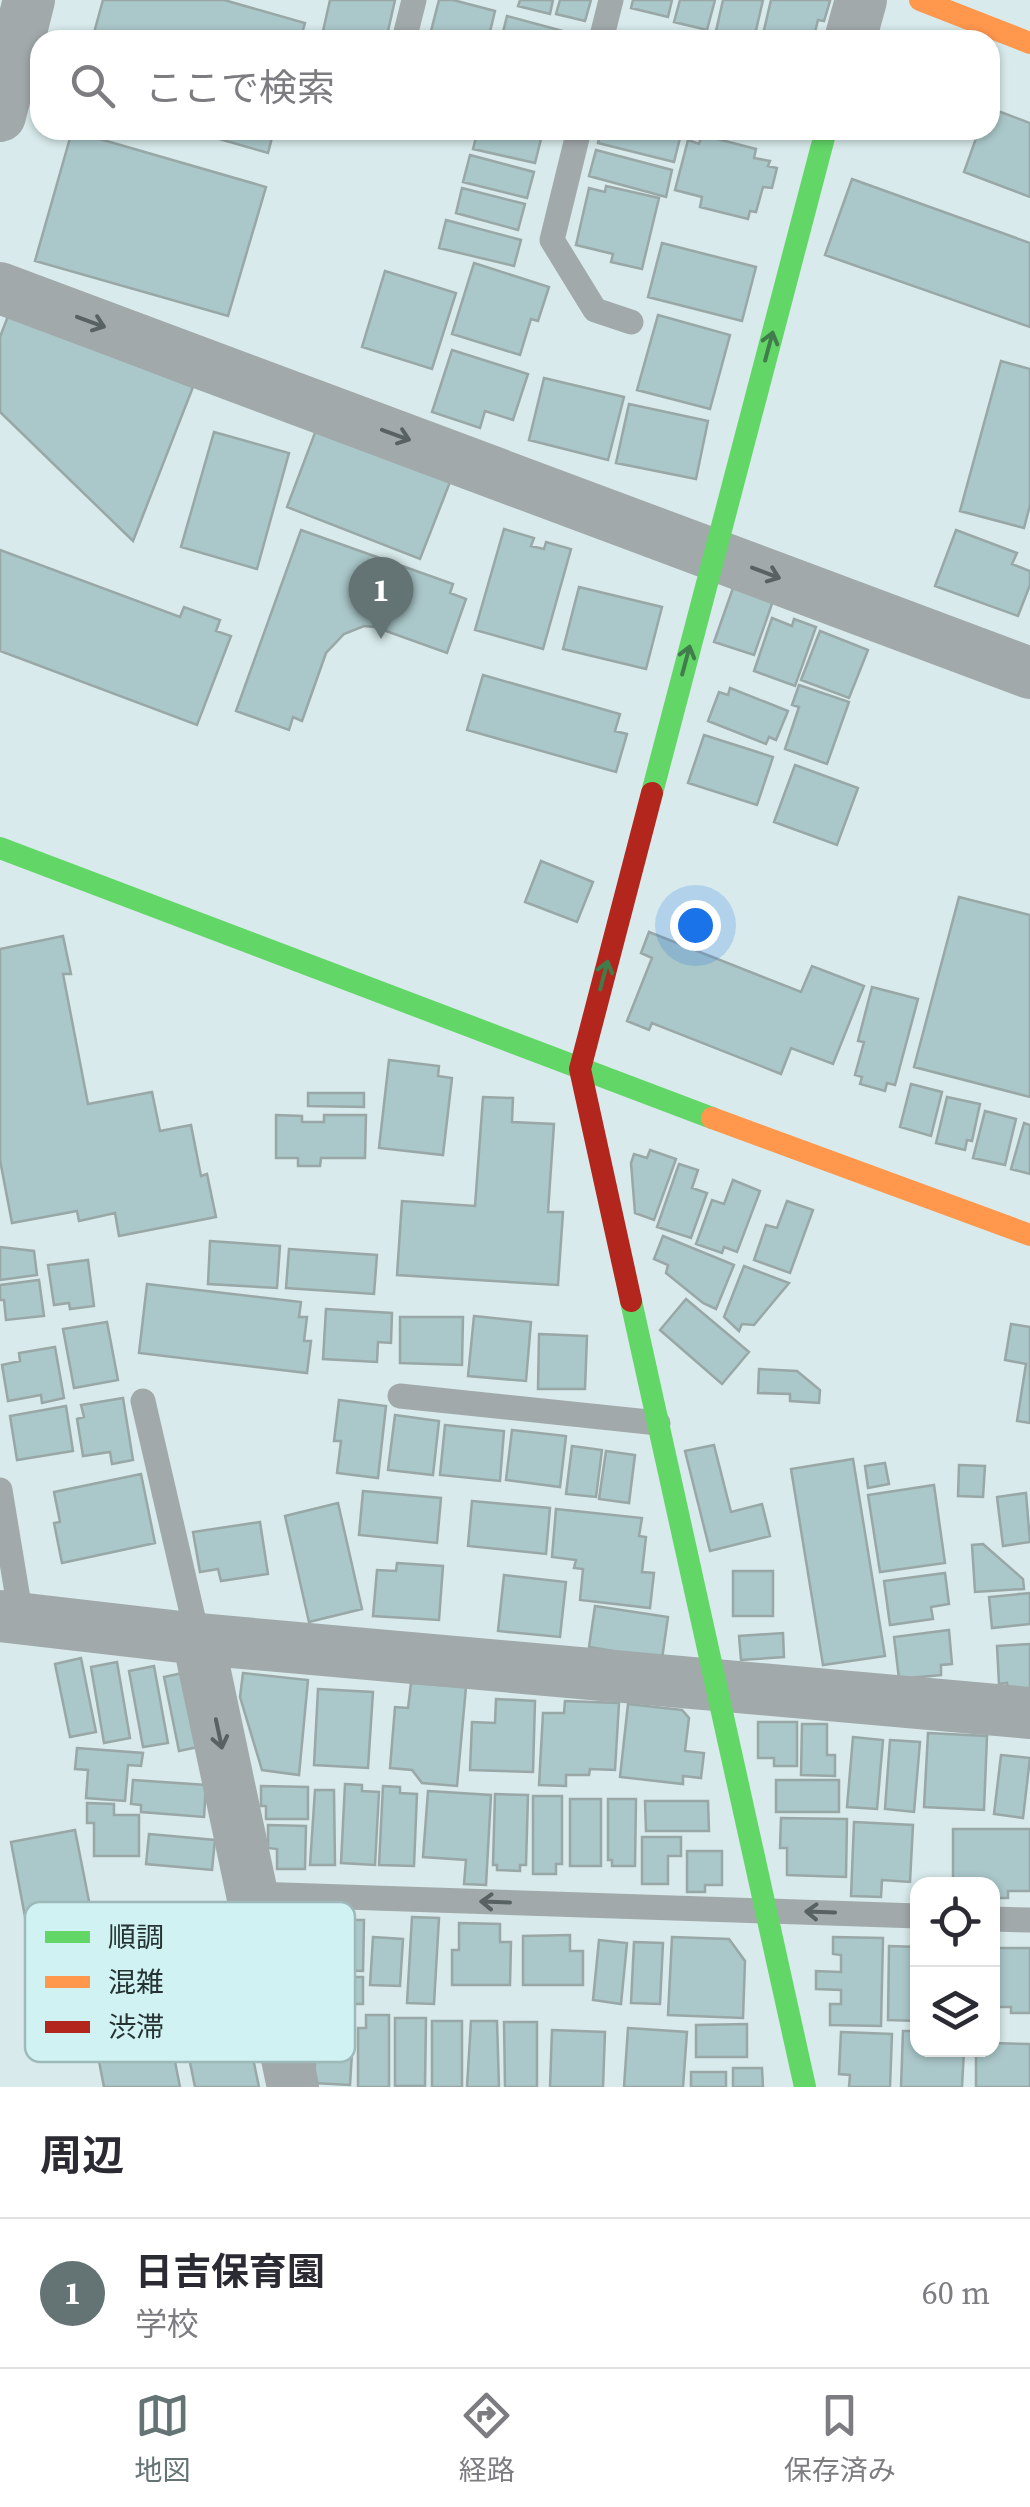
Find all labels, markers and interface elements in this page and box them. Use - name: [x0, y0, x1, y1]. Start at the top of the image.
- search box: [30, 30, 1000, 140]
- icon: search: [65, 58, 120, 113]
- text: ここで検索: [145, 62, 335, 114]
- one-way arrow: [75, 314, 106, 332]
- one-way arrow: [760, 331, 779, 362]
- one-way arrow: [380, 428, 411, 446]
- pin: 1: [348, 556, 414, 639]
- one-way arrow: [750, 566, 781, 584]
- one-way arrow: [678, 645, 696, 677]
- your location: [670, 900, 721, 951]
- one-way arrow: [596, 960, 615, 991]
- one-way arrow: [210, 1717, 229, 1749]
- map controls: [910, 1877, 1000, 2057]
- button: locate: [910, 1877, 1000, 1967]
- one-way arrow: [480, 1892, 512, 1911]
- legend: [25, 1902, 355, 2062]
- one-way arrow: [805, 1903, 837, 1922]
- text: 順調: [108, 1918, 164, 1956]
- text: 混雑: [108, 1963, 164, 2001]
- button: layers: [910, 1967, 1000, 2057]
- text: 渋滞: [108, 2008, 164, 2046]
- text: 周辺: [40, 2126, 124, 2184]
- text: 日吉保育園: [135, 2246, 325, 2298]
- text: 1: [64, 2271, 81, 2315]
- text: 60 m: [922, 2271, 990, 2315]
- text: 学校: [135, 2302, 199, 2346]
- tab: 地図: [134, 2388, 190, 2489]
- tab: 経路: [459, 2388, 515, 2489]
- tab: 保存済み: [784, 2388, 896, 2489]

